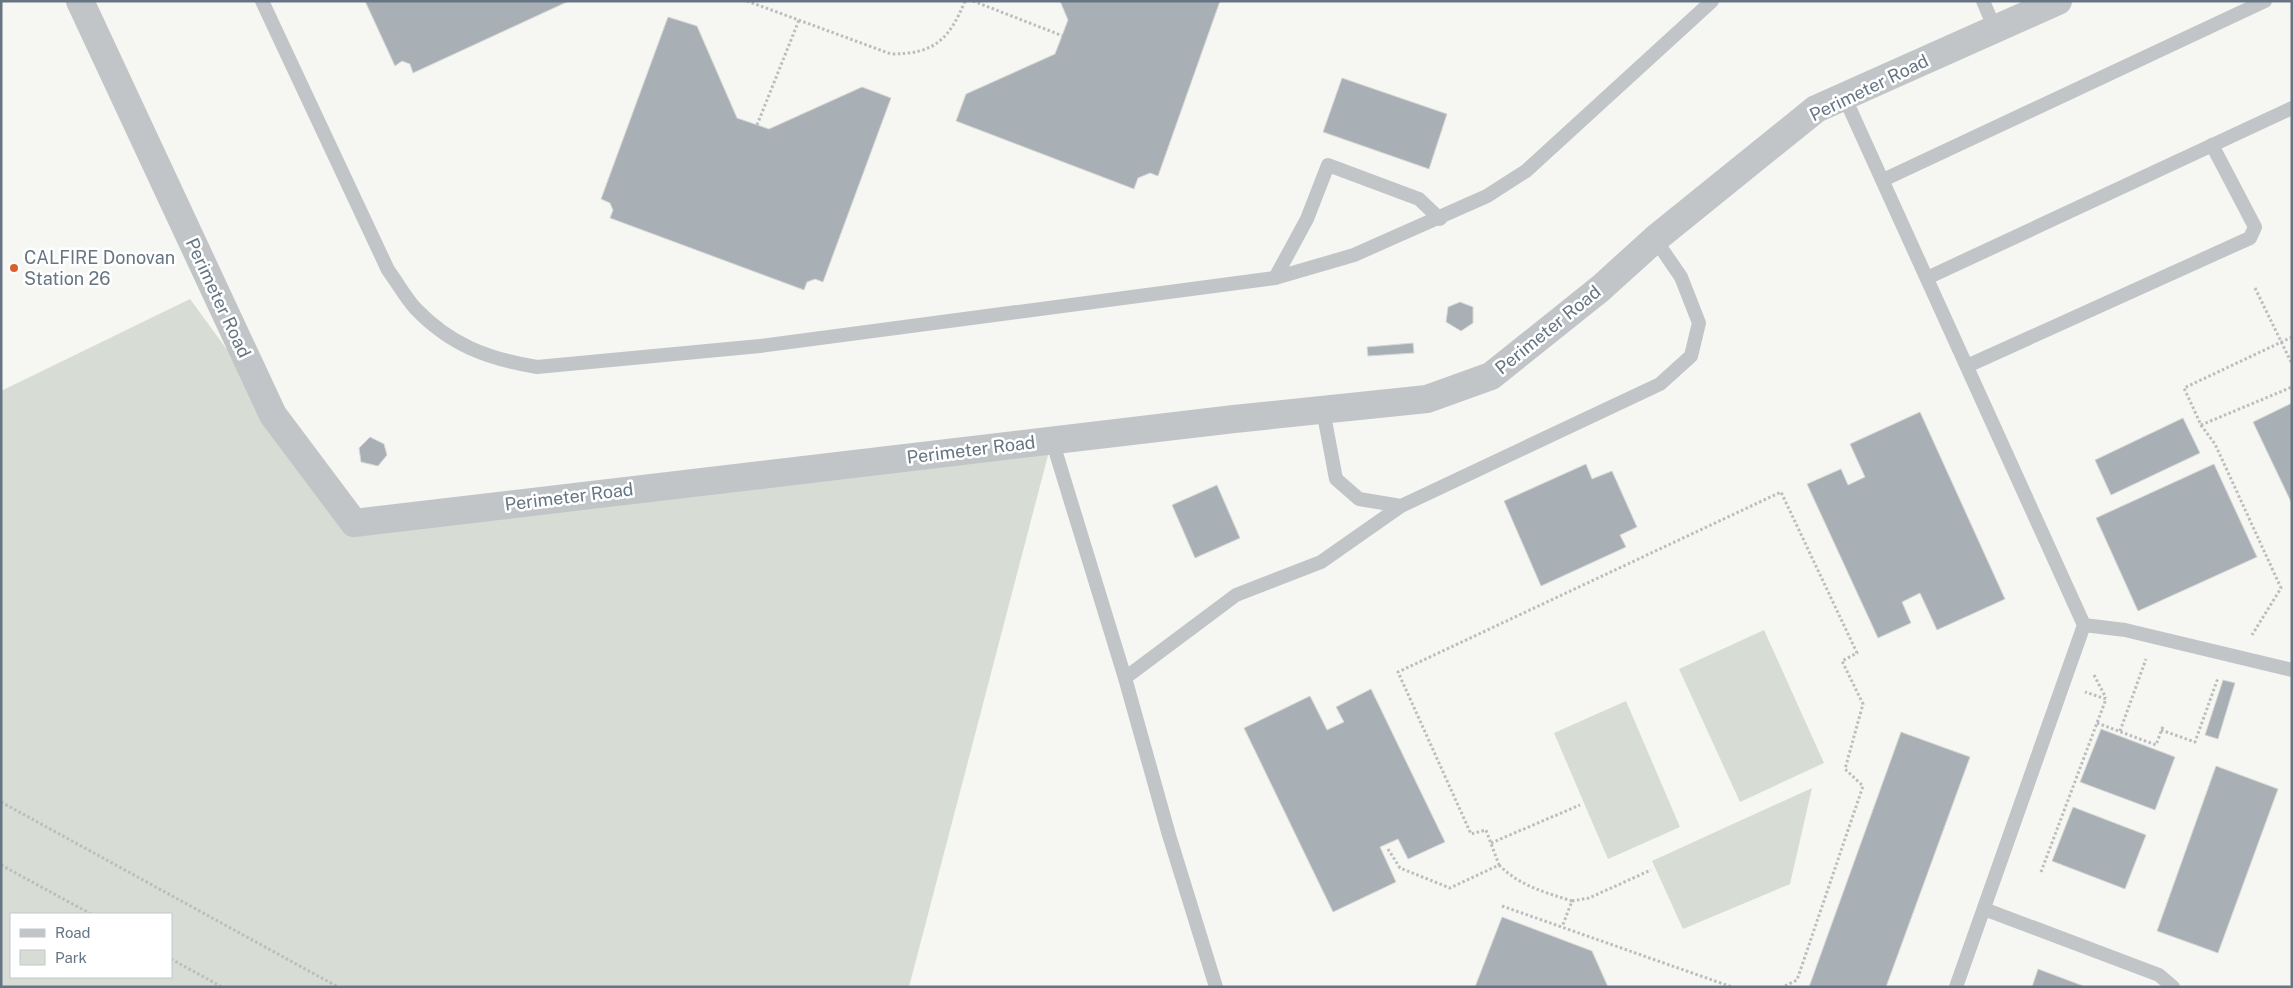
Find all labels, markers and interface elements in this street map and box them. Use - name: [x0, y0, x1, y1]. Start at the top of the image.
- street label: Perimeter Road: [1806, 50, 1932, 125]
- street label: Perimeter Road: [182, 235, 255, 361]
- place label: CALFIRE Donovan Station 26: [24, 247, 175, 289]
- marker: CALFIRE Donovan Station 26: [8, 262, 20, 274]
- street label: Perimeter Road: [1491, 281, 1605, 379]
- street label: Perimeter Road: [905, 431, 1036, 468]
- street label: Perimeter Road: [503, 478, 634, 515]
- legend: [10, 913, 172, 978]
- text: Road: [55, 924, 91, 941]
- text: Park: [55, 949, 87, 966]

